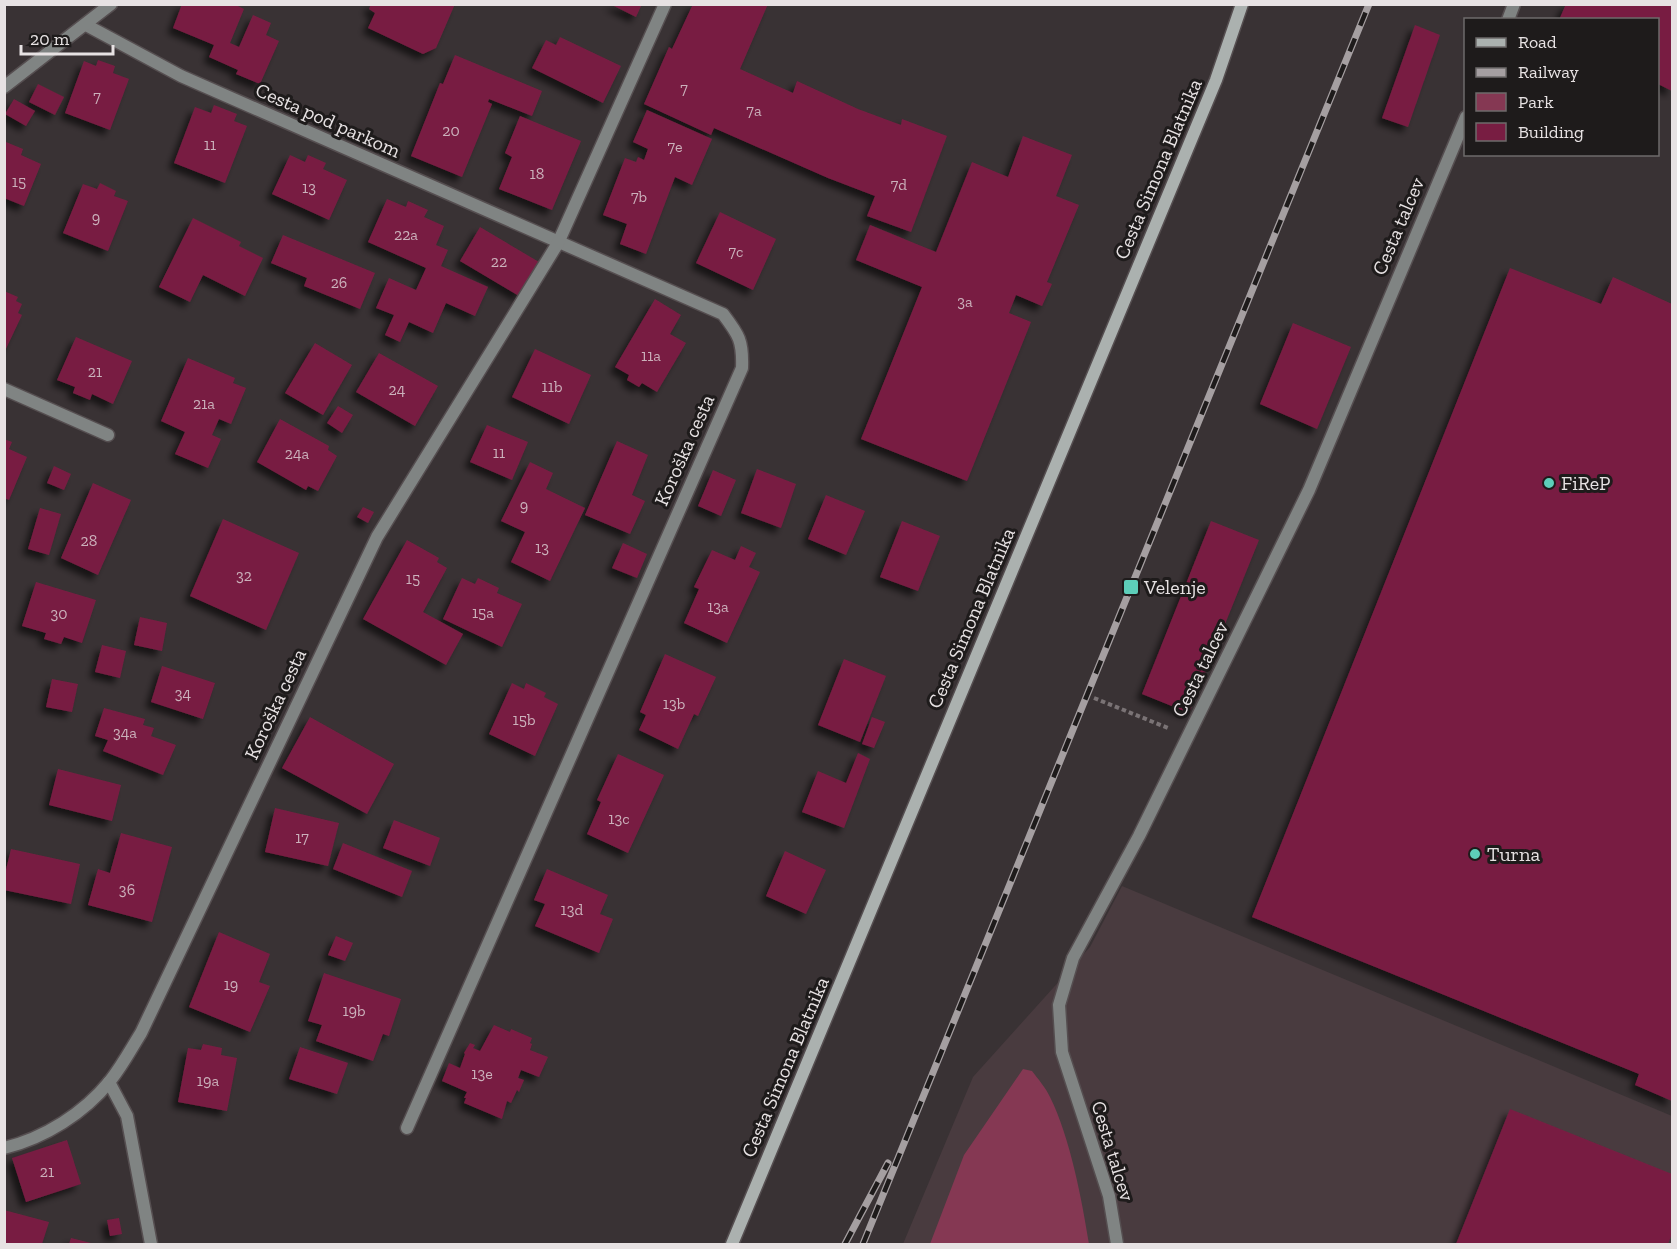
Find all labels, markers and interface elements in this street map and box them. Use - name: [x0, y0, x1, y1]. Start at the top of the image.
- scale bar: [21, 18, 112, 56]
- legend: [1464, 18, 1659, 156]
- text: 20 m: [30, 28, 70, 50]
- text: Road: [1518, 31, 1557, 53]
- text: Railway: [1518, 61, 1580, 83]
- street label: Cesta Simona Blatnika: [1109, 75, 1207, 263]
- street label: Cesta pod parkom: [252, 77, 405, 163]
- house number: 7: [680, 79, 688, 98]
- house number: 7: [93, 87, 101, 106]
- text: Park: [1518, 91, 1554, 113]
- house number: 7a: [746, 101, 762, 120]
- house number: 20: [442, 121, 460, 140]
- text: Building: [1518, 121, 1584, 143]
- house number: 11: [204, 135, 216, 154]
- house number: 7e: [667, 137, 683, 156]
- house number: 18: [530, 164, 544, 183]
- house number: 15: [12, 172, 26, 191]
- street label: Cesta talcev: [1367, 174, 1429, 278]
- house number: 7d: [891, 175, 907, 194]
- house number: 13: [302, 178, 316, 197]
- house number: 7b: [631, 187, 647, 206]
- house number: 9: [92, 208, 100, 227]
- house number: 22a: [394, 225, 418, 244]
- house number: 7c: [729, 242, 743, 261]
- house number: 22: [491, 252, 507, 271]
- house number: 26: [331, 273, 347, 292]
- house number: 3a: [957, 292, 973, 311]
- house number: 11a: [641, 346, 661, 365]
- house number: 21: [88, 362, 102, 381]
- house number: 11b: [542, 377, 562, 396]
- house number: 24: [389, 380, 406, 399]
- street label: Koroška cesta: [649, 390, 719, 509]
- house number: 21a: [193, 394, 215, 413]
- house number: 11: [493, 443, 505, 462]
- house number: 24a: [285, 444, 310, 463]
- place label: FiReP: [1561, 471, 1610, 495]
- marker: FiReP: [1542, 476, 1556, 490]
- house number: 9: [520, 496, 528, 515]
- street label: Cesta Simona Blatnika: [922, 524, 1020, 712]
- house number: 28: [81, 531, 97, 550]
- house number: 13: [535, 538, 549, 557]
- house number: 32: [236, 566, 252, 585]
- house number: 15: [406, 569, 420, 588]
- place label: Velenje: [1143, 575, 1206, 599]
- marker: Velenje: [1122, 578, 1140, 596]
- house number: 13a: [707, 597, 729, 616]
- house number: 15a: [472, 603, 494, 622]
- house number: 30: [50, 604, 68, 623]
- street label: Cesta talcev: [1167, 617, 1233, 721]
- street label: Koroška cesta: [239, 645, 311, 763]
- house number: 34: [175, 684, 192, 703]
- house number: 13b: [663, 694, 685, 713]
- house number: 15b: [513, 710, 535, 729]
- house number: 34a: [113, 723, 137, 742]
- house number: 13c: [608, 809, 630, 828]
- house number: 17: [295, 828, 309, 847]
- place label: Turna: [1487, 842, 1540, 866]
- marker: Turna: [1468, 847, 1482, 861]
- house number: 36: [119, 880, 135, 899]
- house number: 13d: [561, 900, 584, 919]
- street label: Cesta Simona Blatnika: [736, 973, 834, 1161]
- house number: 19: [224, 975, 238, 994]
- house number: 19b: [342, 1001, 366, 1020]
- house number: 13e: [471, 1064, 493, 1083]
- house number: 19a: [197, 1071, 219, 1090]
- street label: Cesta talcev: [1086, 1098, 1140, 1204]
- house number: 21: [40, 1162, 54, 1181]

